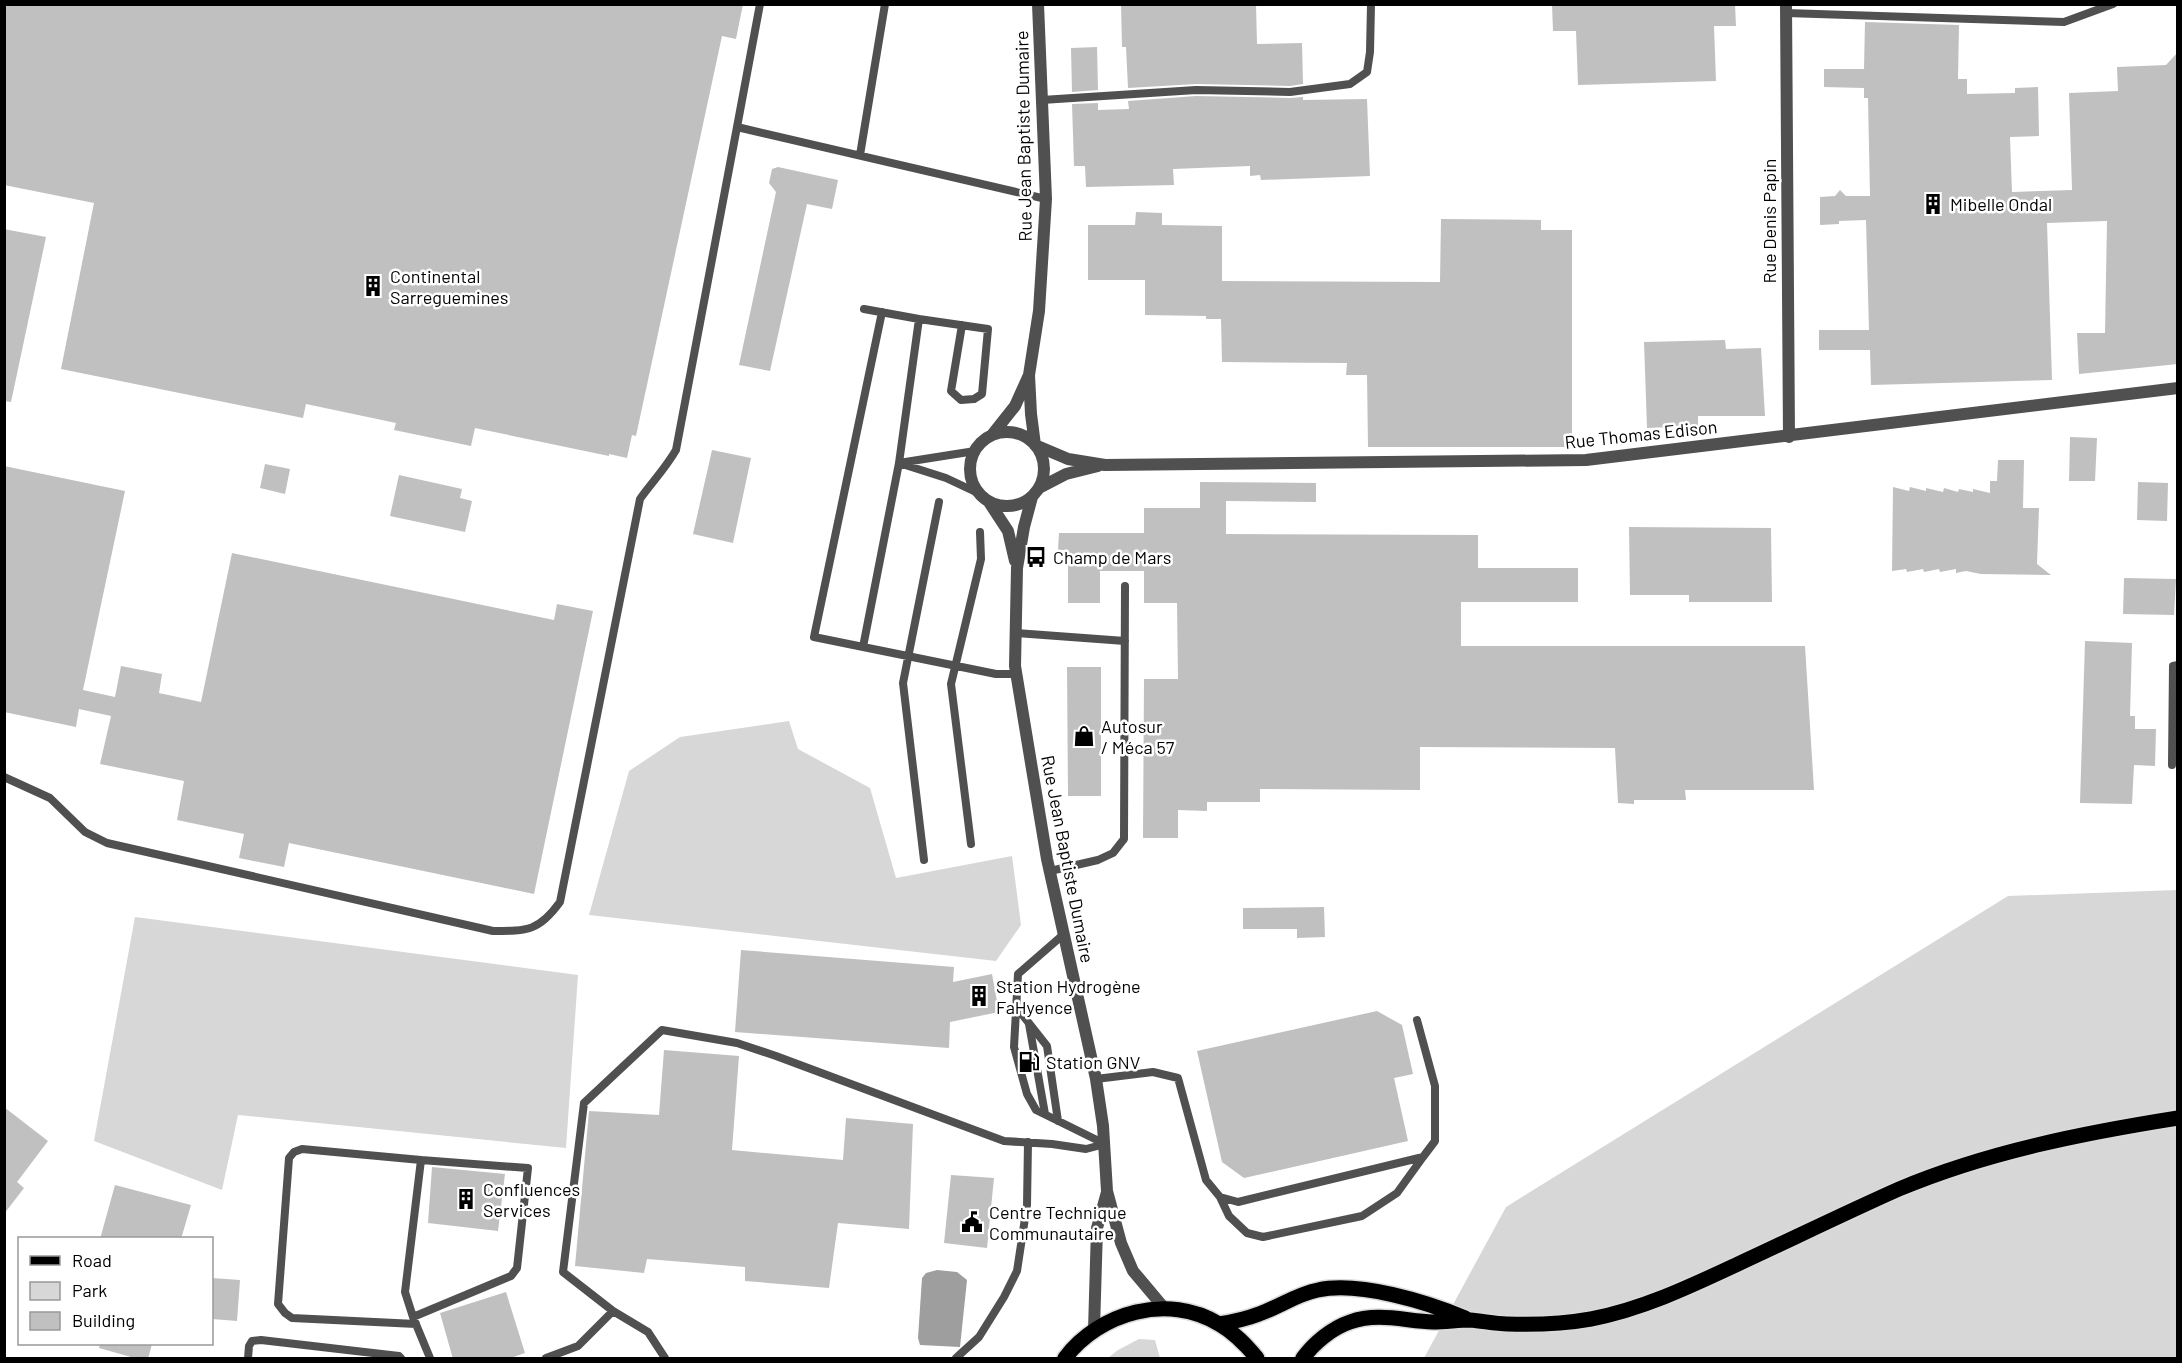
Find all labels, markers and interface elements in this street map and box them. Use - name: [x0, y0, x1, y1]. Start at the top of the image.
- street label: Rue Jean Baptiste Dumaire: [1010, 30, 1036, 242]
- street label: Rue Denis Papin: [1758, 158, 1780, 284]
- building icon: Mibelle Ondal: [1921, 192, 1945, 216]
- place label: Mibelle Ondal: [1950, 193, 2052, 215]
- place label: Continental Sarreguemines: [390, 265, 508, 308]
- building icon: Continental Sarreguemines: [361, 274, 385, 298]
- street label: Rue Thomas Edison: [1564, 415, 1718, 453]
- bus stop icon: Champ de Mars: [1024, 545, 1048, 569]
- place label: Champ de Mars: [1053, 546, 1172, 568]
- place label: Autosur / Méca 57: [1101, 715, 1175, 758]
- shop icon: Autosur / Méca 57: [1072, 724, 1096, 748]
- street label: Rue Jean Baptiste Dumaire: [1037, 753, 1099, 965]
- place label: Station Hydrogène FaHyence: [996, 975, 1141, 1018]
- building icon: Station Hydrogène FaHyence: [967, 984, 991, 1008]
- fuel station icon: Station GNV: [1017, 1050, 1041, 1074]
- place label: Station GNV: [1046, 1051, 1141, 1073]
- place label: Confluences Services: [483, 1178, 580, 1221]
- building icon: Confluences Services: [454, 1187, 478, 1211]
- place label: Centre Technique Communautaire: [989, 1201, 1127, 1244]
- public building icon: Centre Technique Communautaire: [960, 1210, 984, 1234]
- legend: [18, 1237, 213, 1345]
- text: Road: [72, 1249, 112, 1271]
- text: Park: [72, 1279, 107, 1301]
- text: Building: [72, 1309, 135, 1331]

